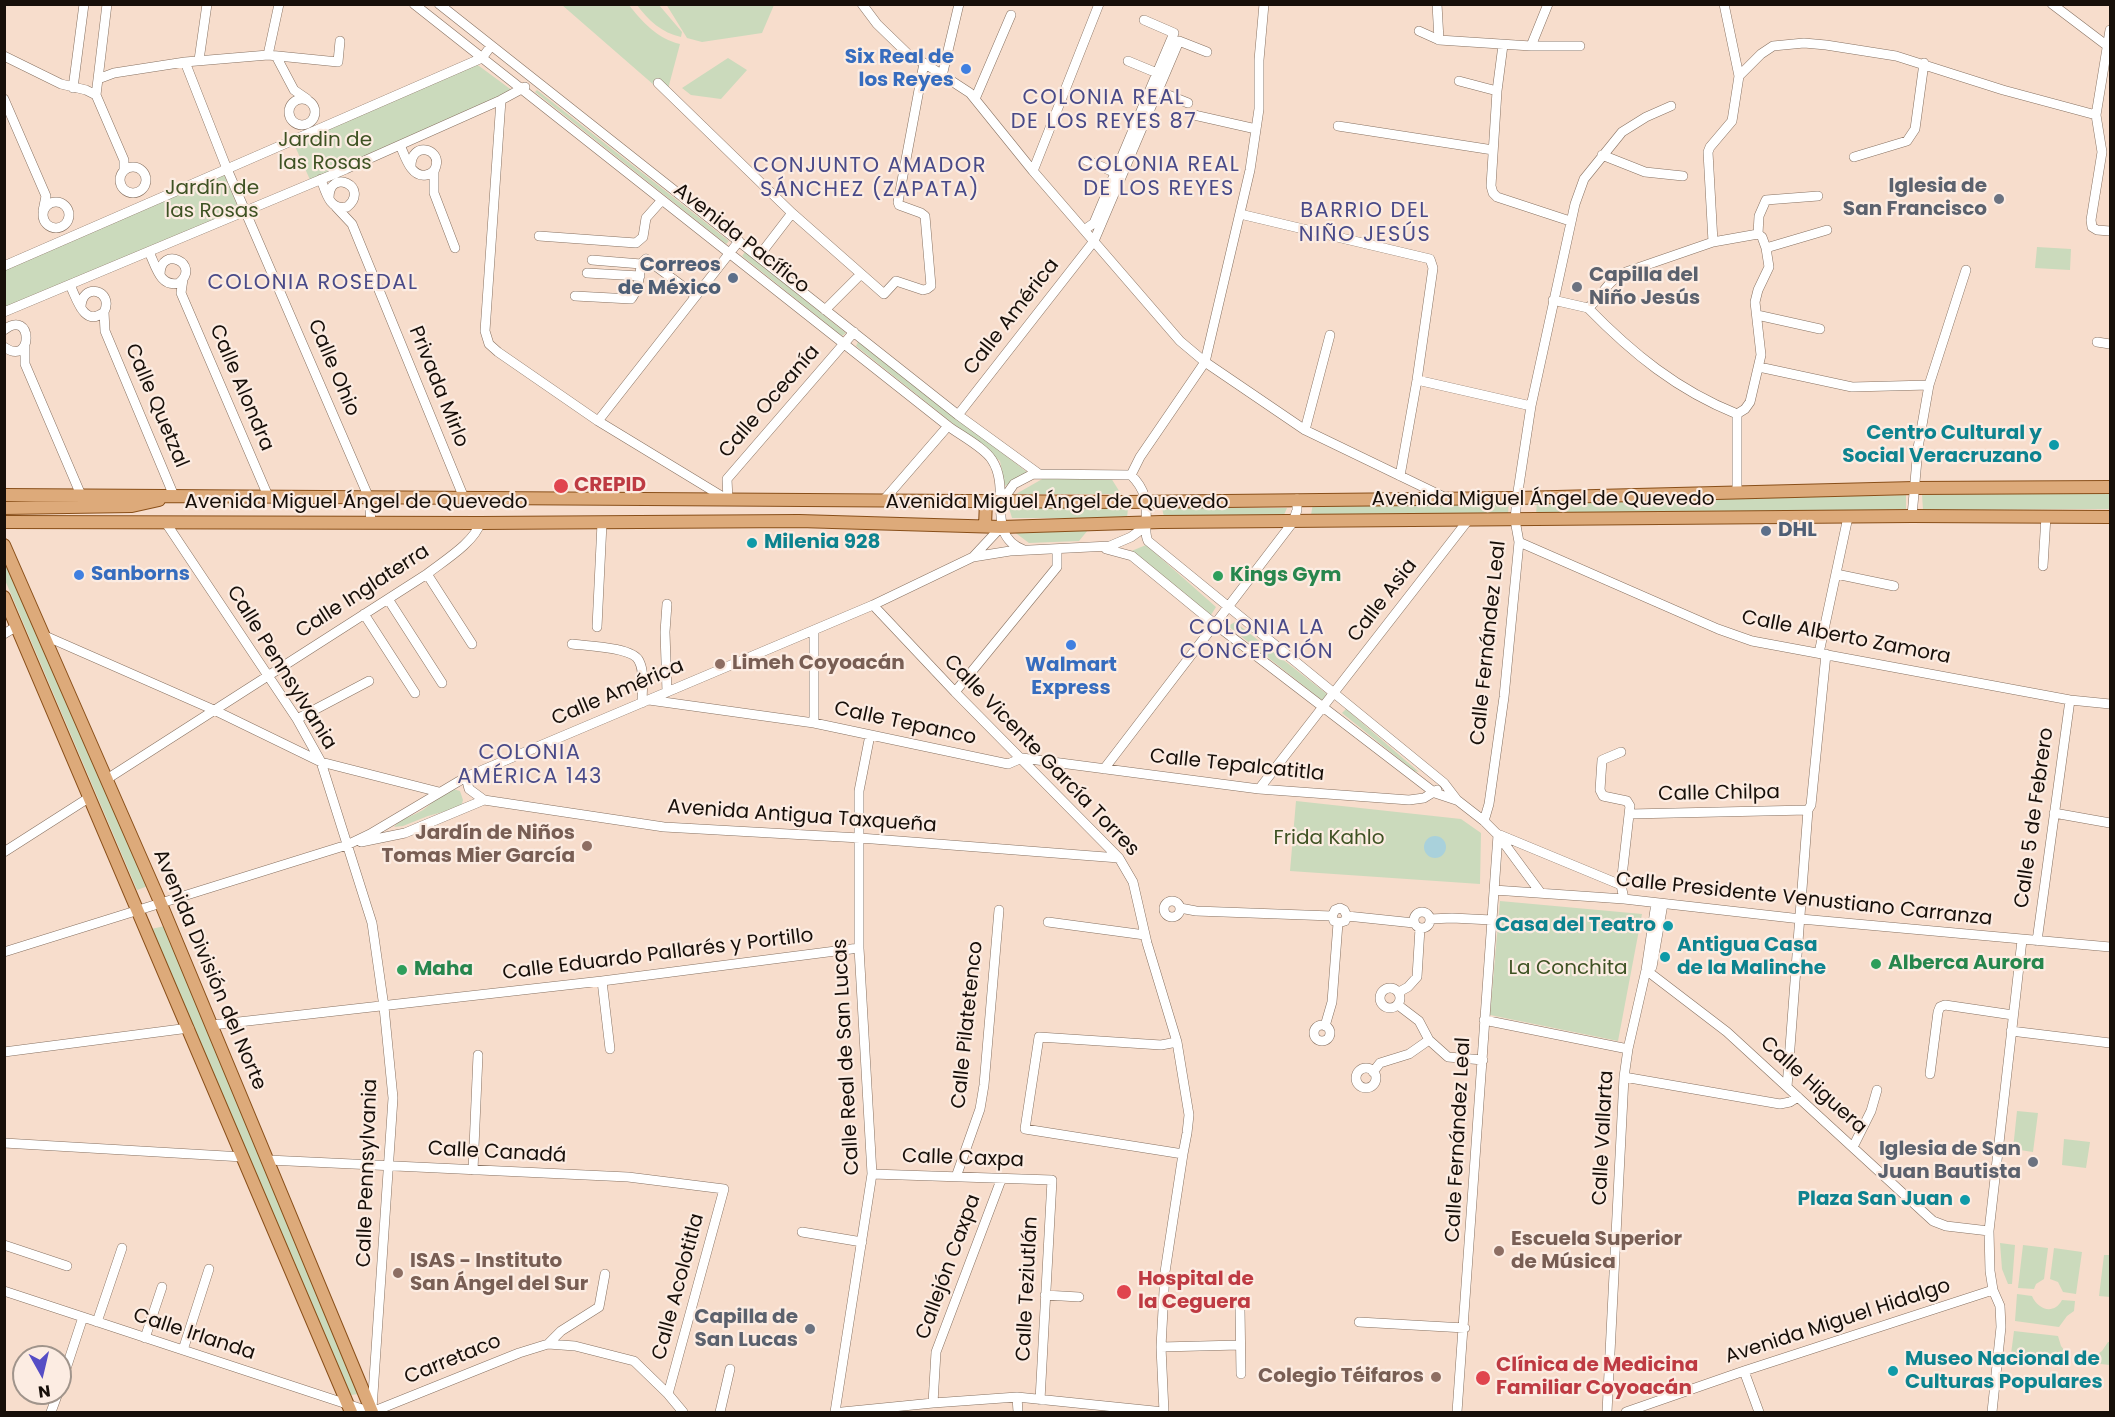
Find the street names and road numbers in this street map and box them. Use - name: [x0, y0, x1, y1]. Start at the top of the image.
- street label: Avenida Pacífico: [668, 179, 814, 299]
- street label: Calle América: [959, 254, 1065, 380]
- street label: Calle Ohio: [302, 316, 364, 420]
- street label: Calle Alondra: [204, 321, 278, 455]
- street label: Privada Mirlo: [403, 323, 473, 451]
- street label: Calle Quetzal: [119, 340, 193, 472]
- street label: Calle Oceanía: [715, 341, 825, 463]
- street label: Avenida Miguel Ángel de Quevedo: [1372, 488, 1714, 512]
- street label: Avenida Miguel Ángel de Quevedo: [185, 491, 527, 515]
- street label: Avenida Miguel Ángel de Quevedo: [886, 491, 1228, 515]
- street label: Calle Inglaterra: [292, 540, 434, 644]
- street label: Calle Fernández Leal: [1466, 540, 1512, 746]
- street label: Calle Asia: [1343, 555, 1423, 647]
- street label: Calle Pennsylvania: [221, 582, 341, 754]
- street label: Calle Alberto Zamora: [1739, 606, 1953, 670]
- street label: Calle Vicente García Torres: [938, 650, 1144, 862]
- street label: Calle América: [548, 654, 688, 732]
- street label: Calle Tepanco: [832, 697, 978, 751]
- street label: Calle 5 de Febrero: [2010, 726, 2060, 910]
- street label: Calle Tepalcatitla: [1149, 745, 1325, 787]
- street label: Calle Chilpa: [1658, 781, 1780, 807]
- street label: Avenida Antigua Taxqueña: [667, 796, 937, 838]
- street label: Avenida División del Norte: [147, 846, 271, 1094]
- street label: Calle Presidente Venustiano Carranza: [1615, 868, 1993, 932]
- street label: Calle Eduardo Pallarés y Portillo: [501, 924, 815, 986]
- street label: Calle Real de San Lucas: [829, 938, 865, 1176]
- street label: Calle Pilatetenco: [947, 940, 989, 1110]
- street label: Calle Higuera: [1755, 1032, 1871, 1140]
- street label: Calle Fernández Leal: [1442, 1037, 1476, 1243]
- street label: Calle Vallarta: [1588, 1070, 1620, 1206]
- street label: Calle Pennsylvania: [353, 1078, 383, 1268]
- street label: Calle Canadá: [427, 1137, 567, 1169]
- street label: Calle Caxpa: [902, 1145, 1024, 1173]
- street label: Callejón Caxpa: [912, 1191, 986, 1343]
- street label: Calle Acolotitla: [648, 1211, 710, 1363]
- street label: Calle Teziutlán: [1012, 1216, 1044, 1362]
- street label: Avenida Miguel Hidalgo: [1722, 1274, 1954, 1370]
- street label: Calle Irlanda: [130, 1304, 258, 1366]
- street label: Carretaco: [401, 1330, 505, 1390]

